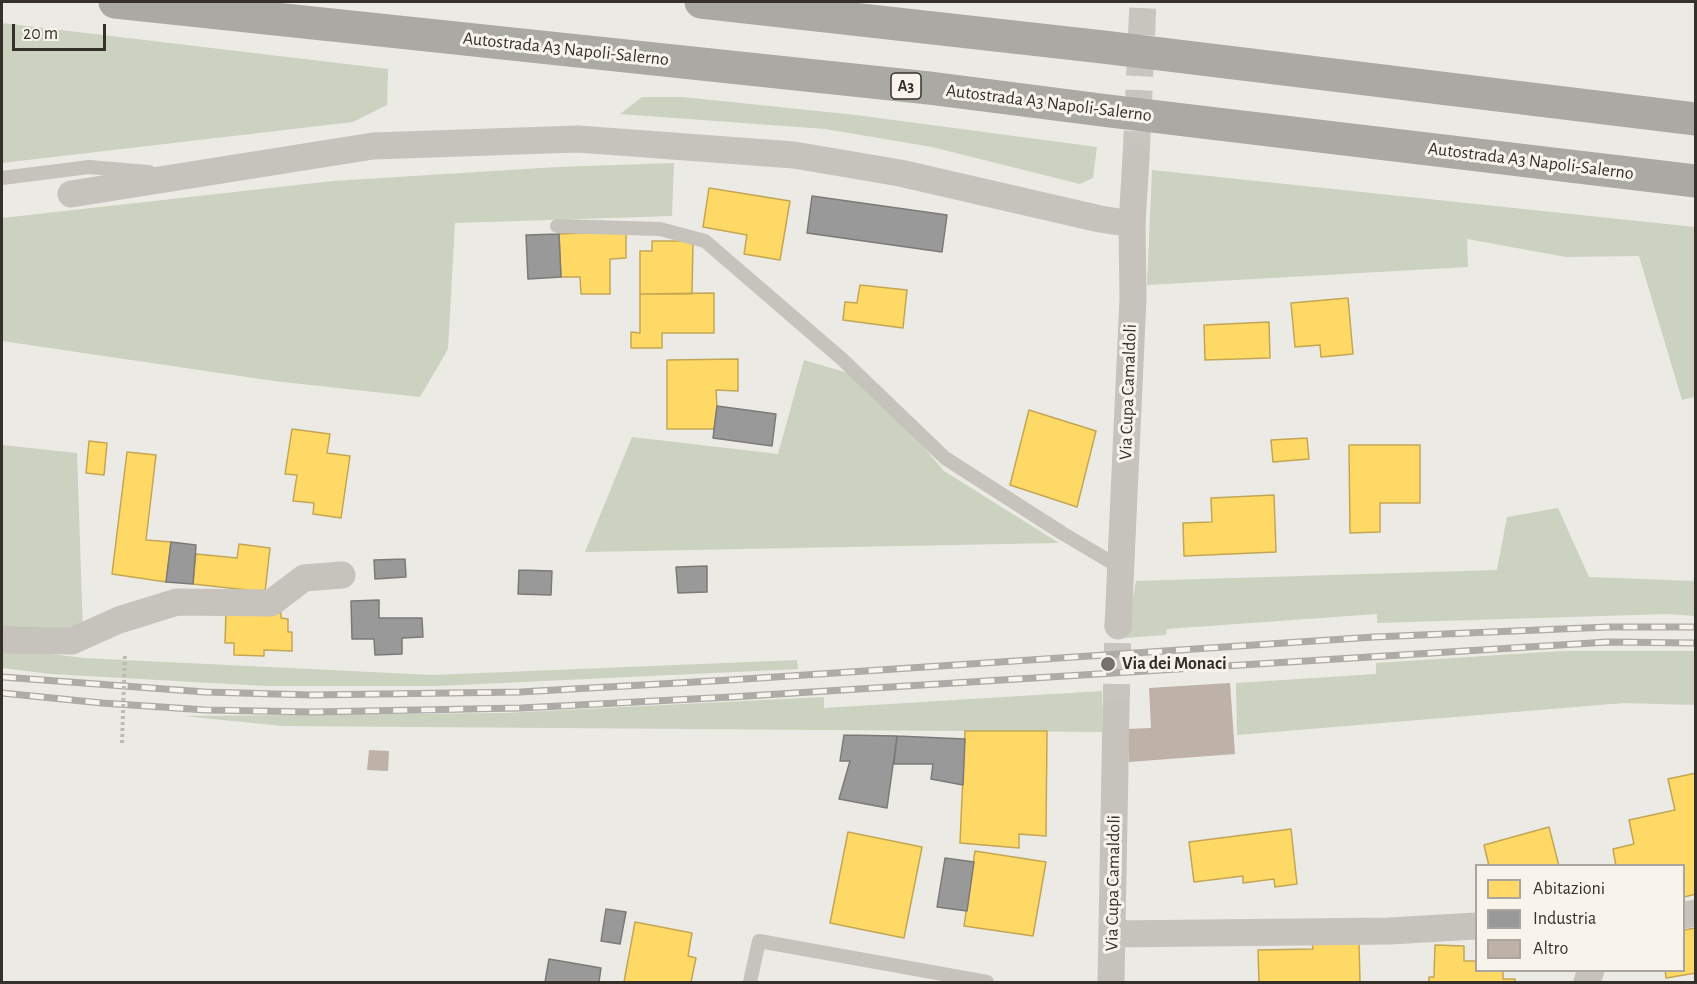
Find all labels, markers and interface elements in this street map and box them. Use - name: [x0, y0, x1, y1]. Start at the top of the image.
- scale bar: [15, 12, 110, 50]
- text: 20 m: [23, 25, 58, 43]
- street label: Autostrada A3 Napoli-Salerno: [462, 27, 670, 71]
- road number: A3: [891, 73, 921, 99]
- street label: Autostrada A3 Napoli-Salerno: [945, 80, 1153, 126]
- street label: Autostrada A3 Napoli-Salerno: [1427, 138, 1635, 184]
- street label: Via Cupa Camaldoli: [1115, 324, 1141, 460]
- place label: Via dei Monaci: [1122, 653, 1227, 675]
- marker: Via dei Monaci: [1099, 655, 1117, 673]
- street label: Via Cupa Camaldoli: [1101, 815, 1125, 951]
- legend: [1475, 864, 1685, 972]
- text: Abitazioni: [1533, 880, 1605, 898]
- text: Industria: [1533, 910, 1596, 928]
- text: Altro: [1533, 940, 1568, 958]

